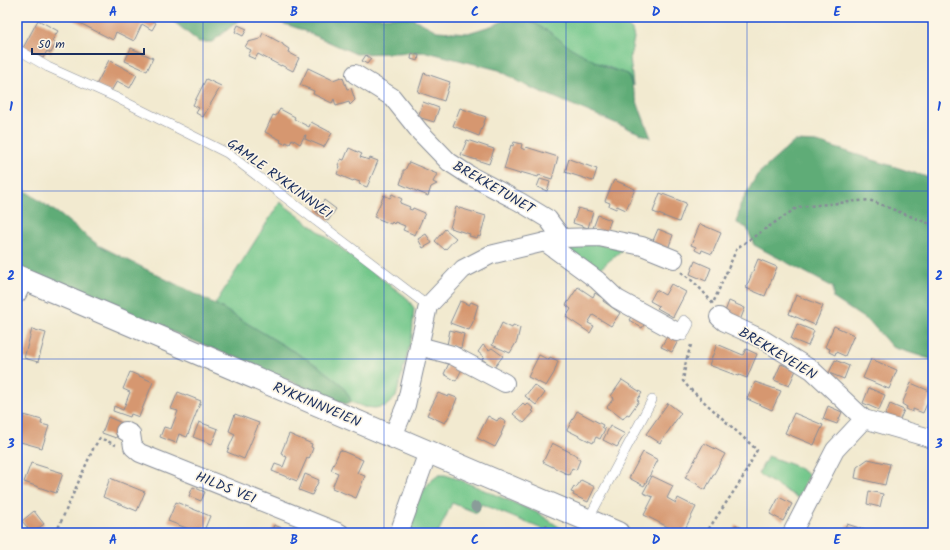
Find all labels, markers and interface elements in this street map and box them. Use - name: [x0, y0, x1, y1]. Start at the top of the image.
- text: A: [109, 2, 117, 23]
- text: B: [290, 2, 298, 23]
- text: C: [471, 2, 479, 23]
- text: D: [652, 2, 661, 23]
- text: E: [833, 2, 841, 23]
- scale bar: [32, 30, 144, 56]
- text: 50 m: [38, 35, 65, 54]
- text: 1: [9, 97, 13, 118]
- text: 1: [937, 97, 941, 118]
- street label: GAMLE RYKKINNVEI: [222, 133, 337, 225]
- street label: BREKKETUNET: [449, 156, 540, 221]
- text: 2: [7, 266, 15, 287]
- text: 2: [935, 266, 943, 287]
- street label: BREKKEVEIEN: [734, 322, 821, 386]
- street label: RYKKINNVEIEN: [269, 376, 365, 434]
- text: 3: [6, 434, 15, 455]
- text: 3: [934, 434, 943, 455]
- street label: HILDS VEI: [192, 466, 259, 510]
- text: A: [109, 530, 117, 550]
- text: B: [290, 530, 298, 550]
- text: C: [471, 530, 479, 550]
- text: D: [652, 530, 661, 550]
- text: E: [833, 530, 841, 550]

